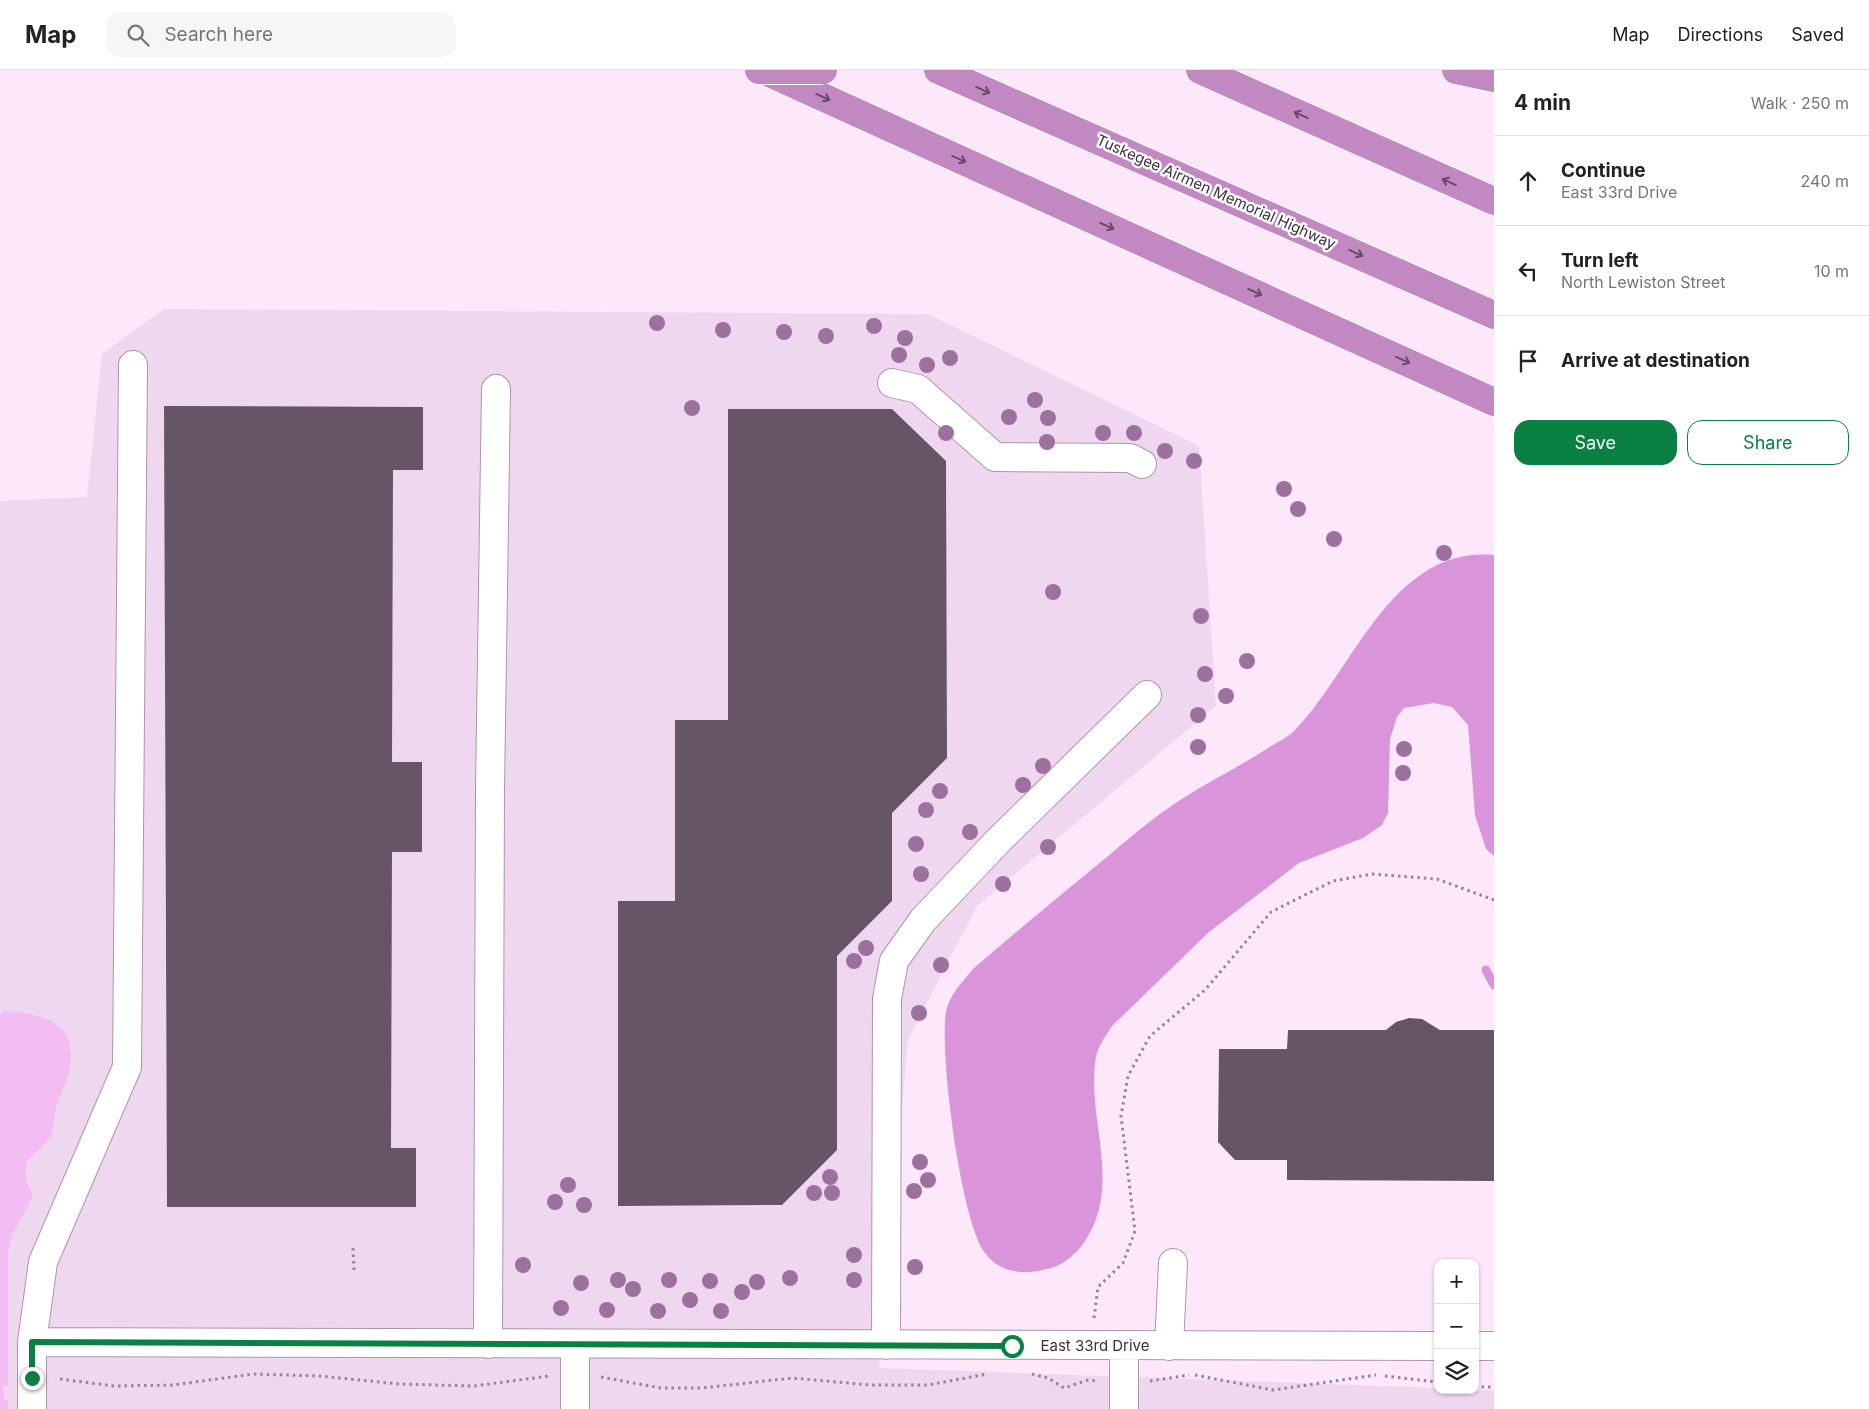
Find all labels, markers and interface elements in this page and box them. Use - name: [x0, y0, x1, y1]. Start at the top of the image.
- search box: [106, 12, 456, 57]
- text: Map: [25, 20, 76, 49]
- icon: search: [124, 21, 152, 49]
- text: Search here: [164, 23, 273, 46]
- text: Map: [1612, 24, 1650, 45]
- text: Directions: [1678, 24, 1763, 45]
- text: Saved: [1791, 24, 1844, 45]
- one-way arrow: [975, 86, 990, 95]
- text: 4 min: [1514, 90, 1571, 115]
- one-way arrow: [815, 93, 830, 103]
- text: Walk · 250 m: [1751, 93, 1849, 113]
- one-way arrow: [1294, 110, 1309, 120]
- street label: Tuskegee Airmen Memorial Highway: [1094, 130, 1339, 253]
- one-way arrow: [951, 155, 966, 164]
- text: Continue: [1561, 159, 1646, 182]
- icon: ahead: [1514, 167, 1542, 195]
- text: 240 m: [1801, 171, 1849, 191]
- one-way arrow: [1442, 176, 1457, 186]
- text: East 33rd Drive: [1561, 182, 1677, 202]
- one-way arrow: [1099, 221, 1114, 231]
- one-way arrow: [1348, 249, 1363, 259]
- text: Turn left: [1561, 249, 1639, 272]
- icon: left: [1514, 257, 1542, 285]
- text: 10 m: [1814, 261, 1849, 281]
- text: North Lewiston Street: [1561, 272, 1725, 292]
- one-way arrow: [1247, 288, 1262, 298]
- icon: arrive: [1514, 347, 1542, 375]
- text: Arrive at destination: [1561, 349, 1750, 372]
- one-way arrow: [1395, 356, 1410, 365]
- button: Save: [1514, 420, 1677, 465]
- button: Share: [1687, 420, 1849, 465]
- map controls: [1434, 1259, 1479, 1394]
- button: +: [1434, 1259, 1479, 1304]
- button: −: [1434, 1304, 1479, 1349]
- route start: [1001, 1335, 1024, 1358]
- street label: East 33rd Drive: [1040, 1336, 1150, 1355]
- button: layers: [1434, 1349, 1479, 1394]
- route end: [21, 1367, 44, 1390]

